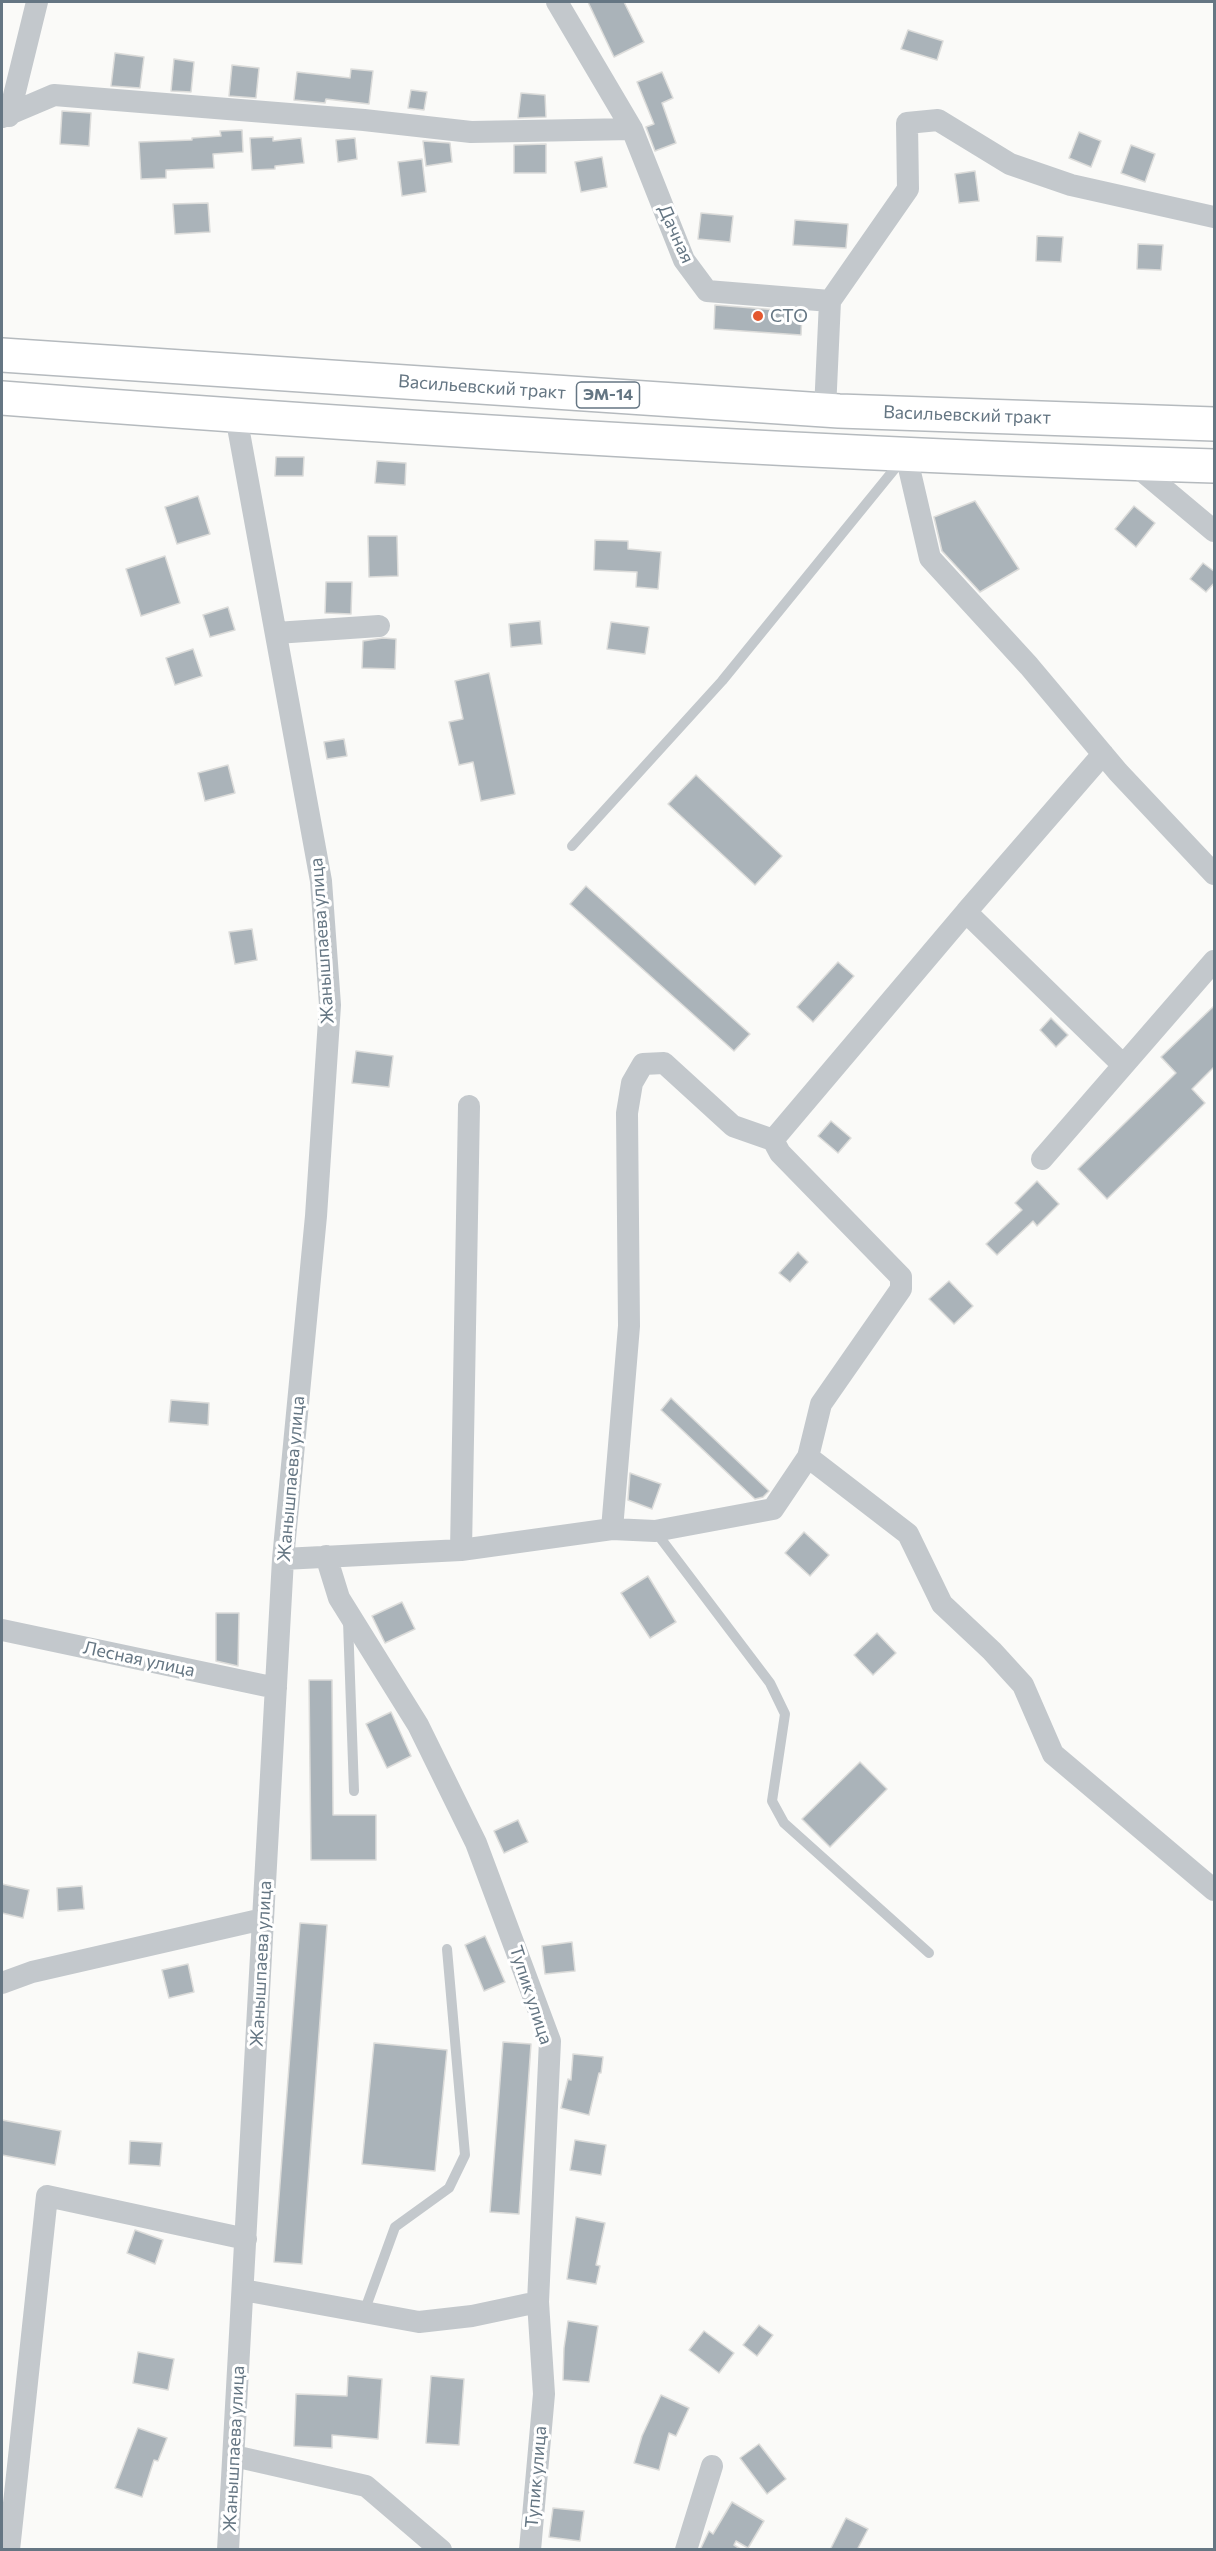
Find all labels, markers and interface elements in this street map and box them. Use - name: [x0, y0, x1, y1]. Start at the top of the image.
- street label: Дачная: [654, 201, 698, 267]
- place label: СТО: [770, 305, 808, 327]
- marker: СТО: [751, 309, 765, 323]
- street label: Васильевский тракт: [397, 370, 567, 404]
- road number: ЭМ-14: [576, 382, 640, 408]
- street label: Васильевский тракт: [883, 401, 1051, 429]
- street label: Жанышпаева улица: [305, 857, 339, 1025]
- street label: Жанышпаева улица: [273, 1395, 309, 1563]
- street label: Лесная улица: [81, 1637, 197, 1681]
- street label: Жанышпаева улица: [246, 1880, 276, 2048]
- street label: Тупик улица: [505, 1943, 557, 2047]
- street label: Жанышпаева улица: [219, 2365, 249, 2533]
- street label: Тупик улица: [521, 2425, 551, 2529]

